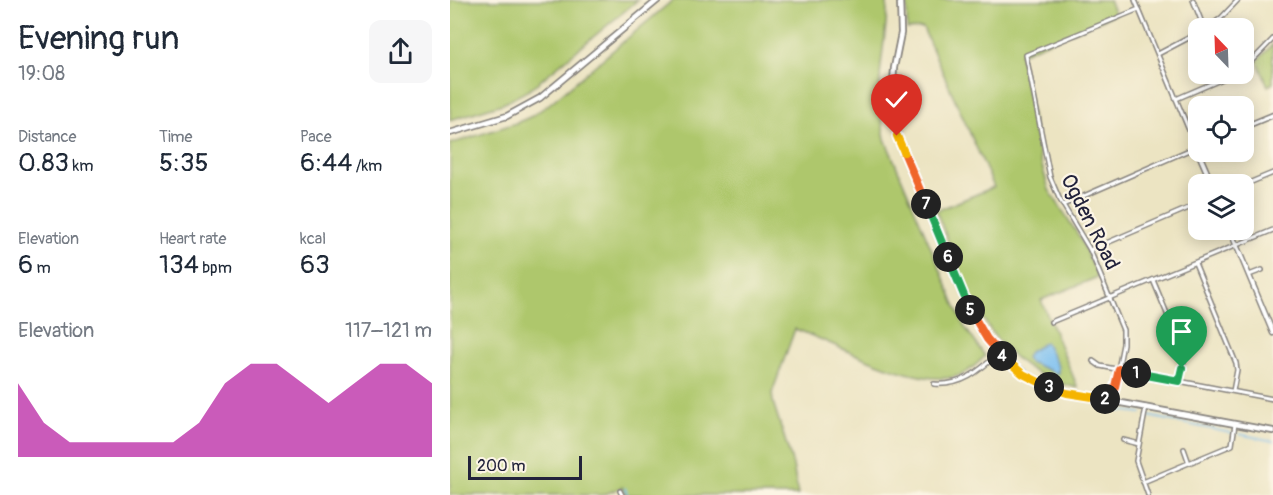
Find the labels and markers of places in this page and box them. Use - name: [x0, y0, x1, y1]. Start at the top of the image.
- pin: [871, 74, 922, 136]
- pin: 7: [911, 189, 941, 219]
- pin: 6: [933, 242, 963, 272]
- pin: 5: [955, 295, 985, 325]
- pin: [1156, 306, 1207, 368]
- pin: 4: [987, 341, 1017, 371]
- pin: 1: [1121, 358, 1151, 388]
- pin: 3: [1034, 372, 1064, 402]
- pin: 2: [1090, 384, 1120, 414]

